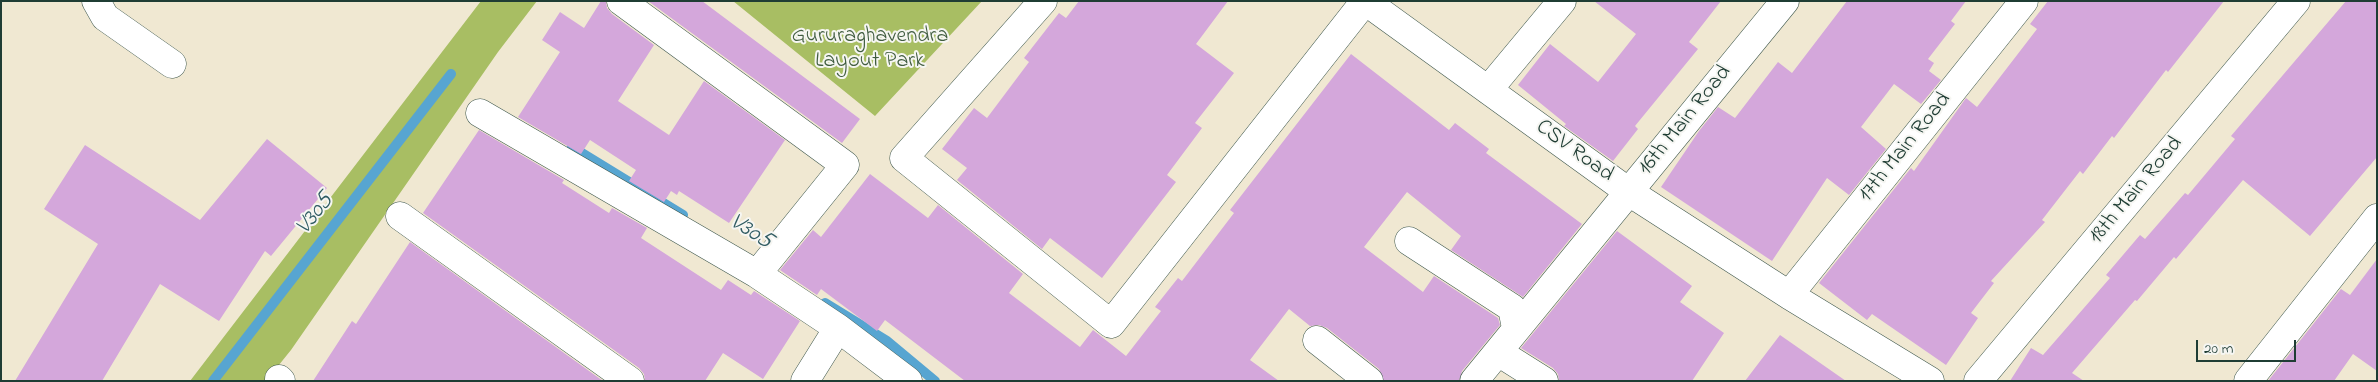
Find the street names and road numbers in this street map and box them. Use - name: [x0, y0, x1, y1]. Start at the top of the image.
- street label: 16th Main Road: [1634, 61, 1738, 181]
- street label: 17th Main Road: [1854, 88, 1958, 208]
- street label: CSV Road: [1530, 115, 1618, 189]
- street label: 18th Main Road: [2084, 132, 2190, 250]

